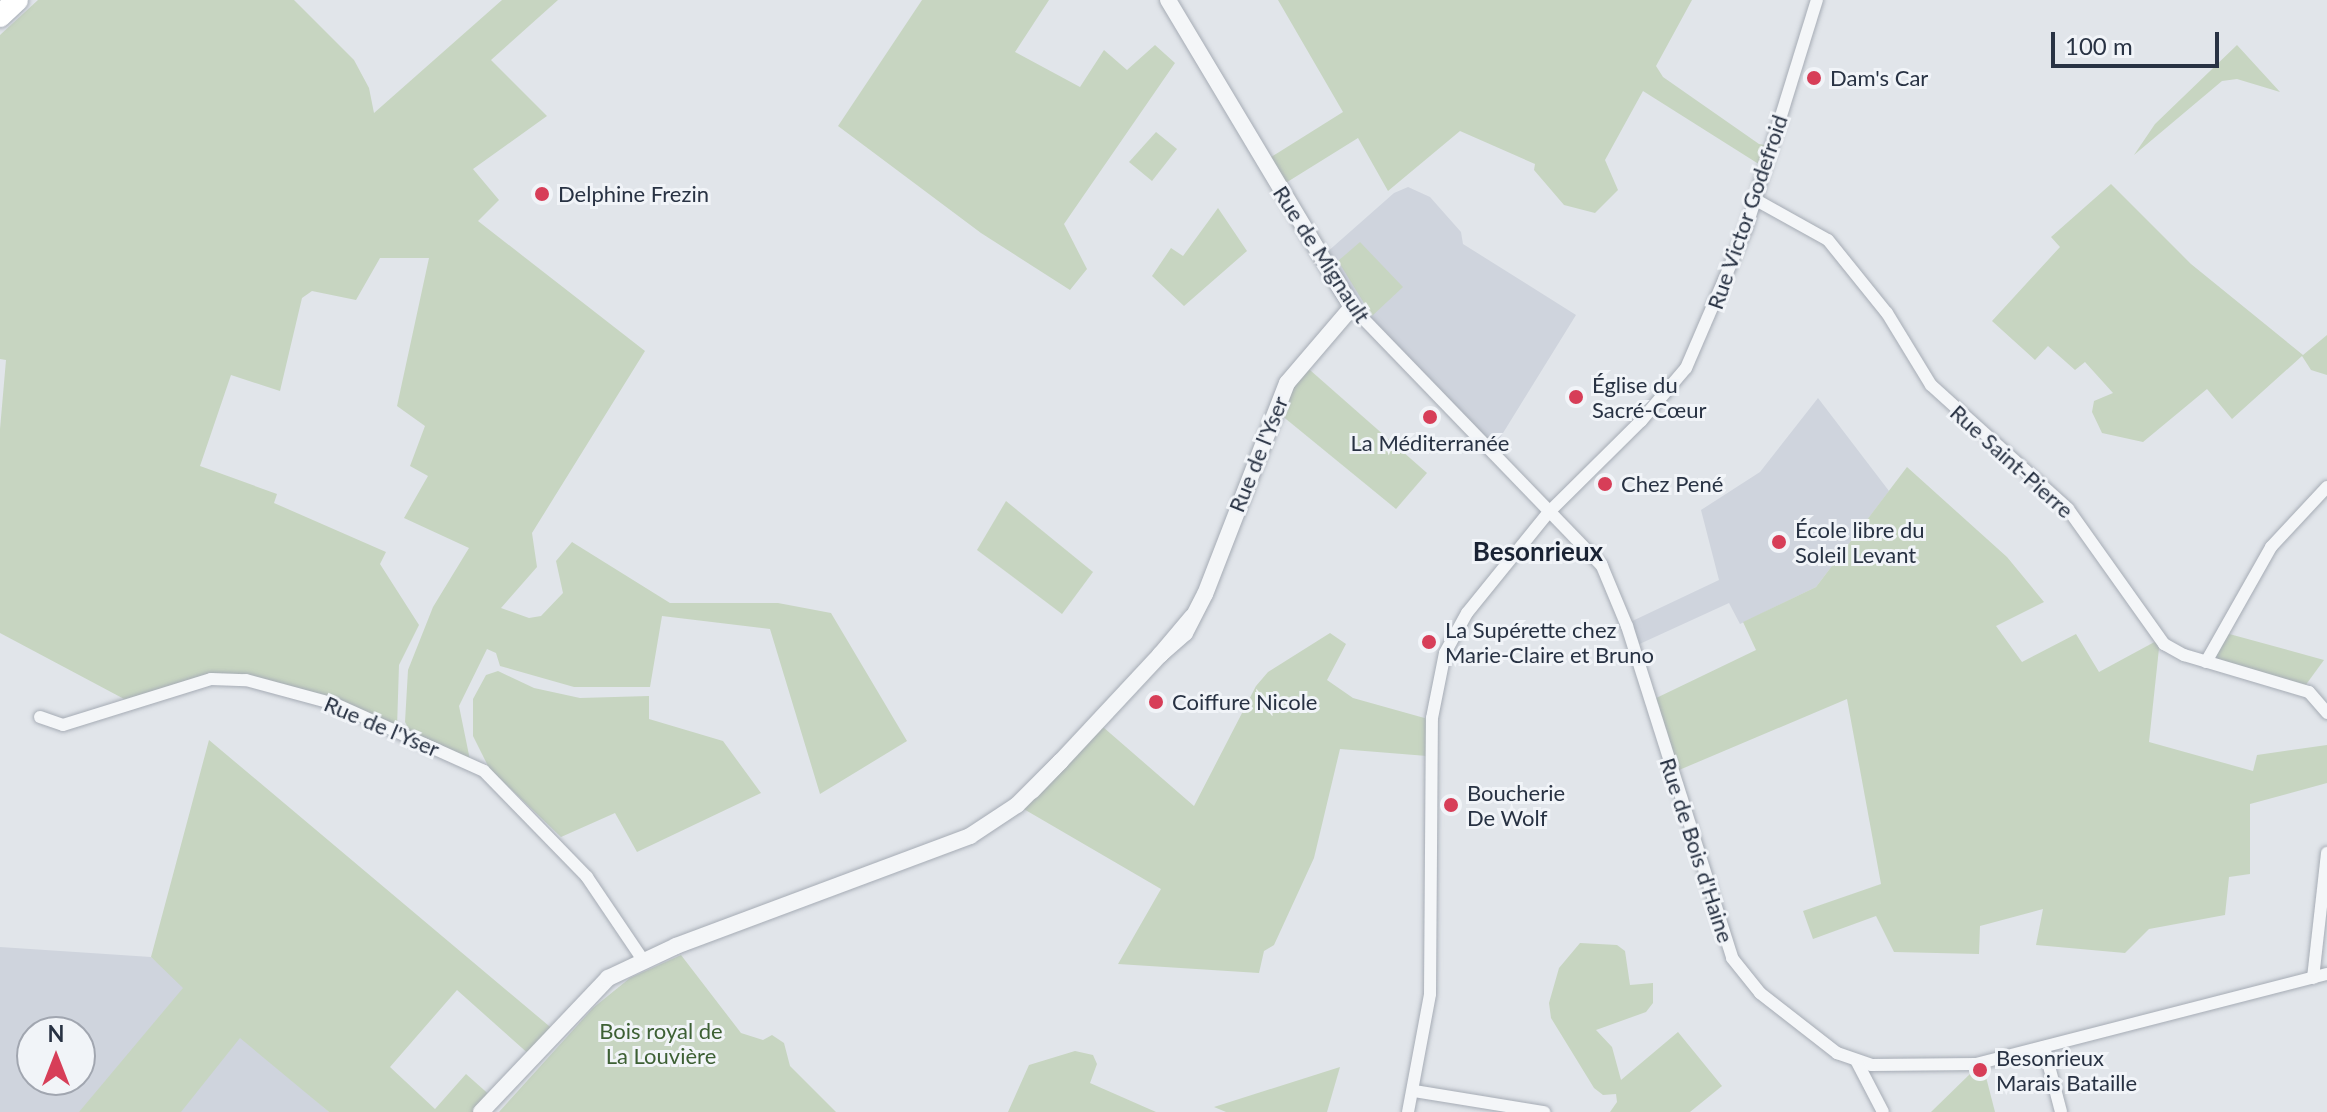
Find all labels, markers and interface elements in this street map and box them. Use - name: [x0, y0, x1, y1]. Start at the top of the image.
- scale bar: [2055, 16, 2223, 66]
- text: 100 m: [2065, 31, 2133, 60]
- place label: Dam's Car: [1830, 65, 1928, 91]
- marker: Dam's Car: [1805, 69, 1823, 87]
- street label: Rue Victor Godefroid: [1701, 111, 1793, 313]
- place label: Delphine Frezin: [558, 181, 709, 207]
- street label: Rue de Mignault: [1268, 181, 1376, 327]
- marker: Delphine Frezin: [533, 185, 551, 203]
- place label: Église du Sacré-Cœur: [1592, 371, 1707, 422]
- marker: Église du Sacré-Cœur: [1567, 388, 1585, 406]
- street label: Rue de l'Yser: [1223, 392, 1293, 516]
- street label: Rue Saint-Pierre: [1945, 399, 2079, 523]
- marker: La Méditerranée: [1421, 408, 1439, 426]
- place label: La Méditerranée: [1351, 430, 1509, 456]
- place label: Chez Pené: [1621, 471, 1723, 497]
- marker: Chez Pené: [1596, 475, 1614, 493]
- place label: École libre du Soleil Levant: [1795, 516, 1925, 568]
- marker: École libre du Soleil Levant: [1770, 533, 1788, 551]
- district label: Besonrieux: [1473, 536, 1603, 568]
- place label: La Supérette chez Marie-Claire et Bruno: [1445, 616, 1654, 668]
- marker: La Supérette chez Marie-Claire et Bruno: [1420, 633, 1438, 651]
- place label: Coiffure Nicole: [1172, 689, 1317, 715]
- street label: Rue de l'Yser: [320, 690, 444, 762]
- marker: Coiffure Nicole: [1147, 693, 1165, 711]
- street label: Rue de Bois d'Haine: [1655, 754, 1739, 946]
- place label: Boucherie De Wolf: [1467, 779, 1565, 830]
- marker: Boucherie De Wolf: [1442, 796, 1460, 814]
- north arrow: [16, 1016, 96, 1096]
- park label: Bois royal de La Louvière: [599, 1017, 723, 1068]
- text: N: [48, 1020, 64, 1047]
- place label: Besonrieux Marais Bataille: [1996, 1044, 2137, 1096]
- marker: Besonrieux Marais Bataille: [1971, 1061, 1989, 1079]

